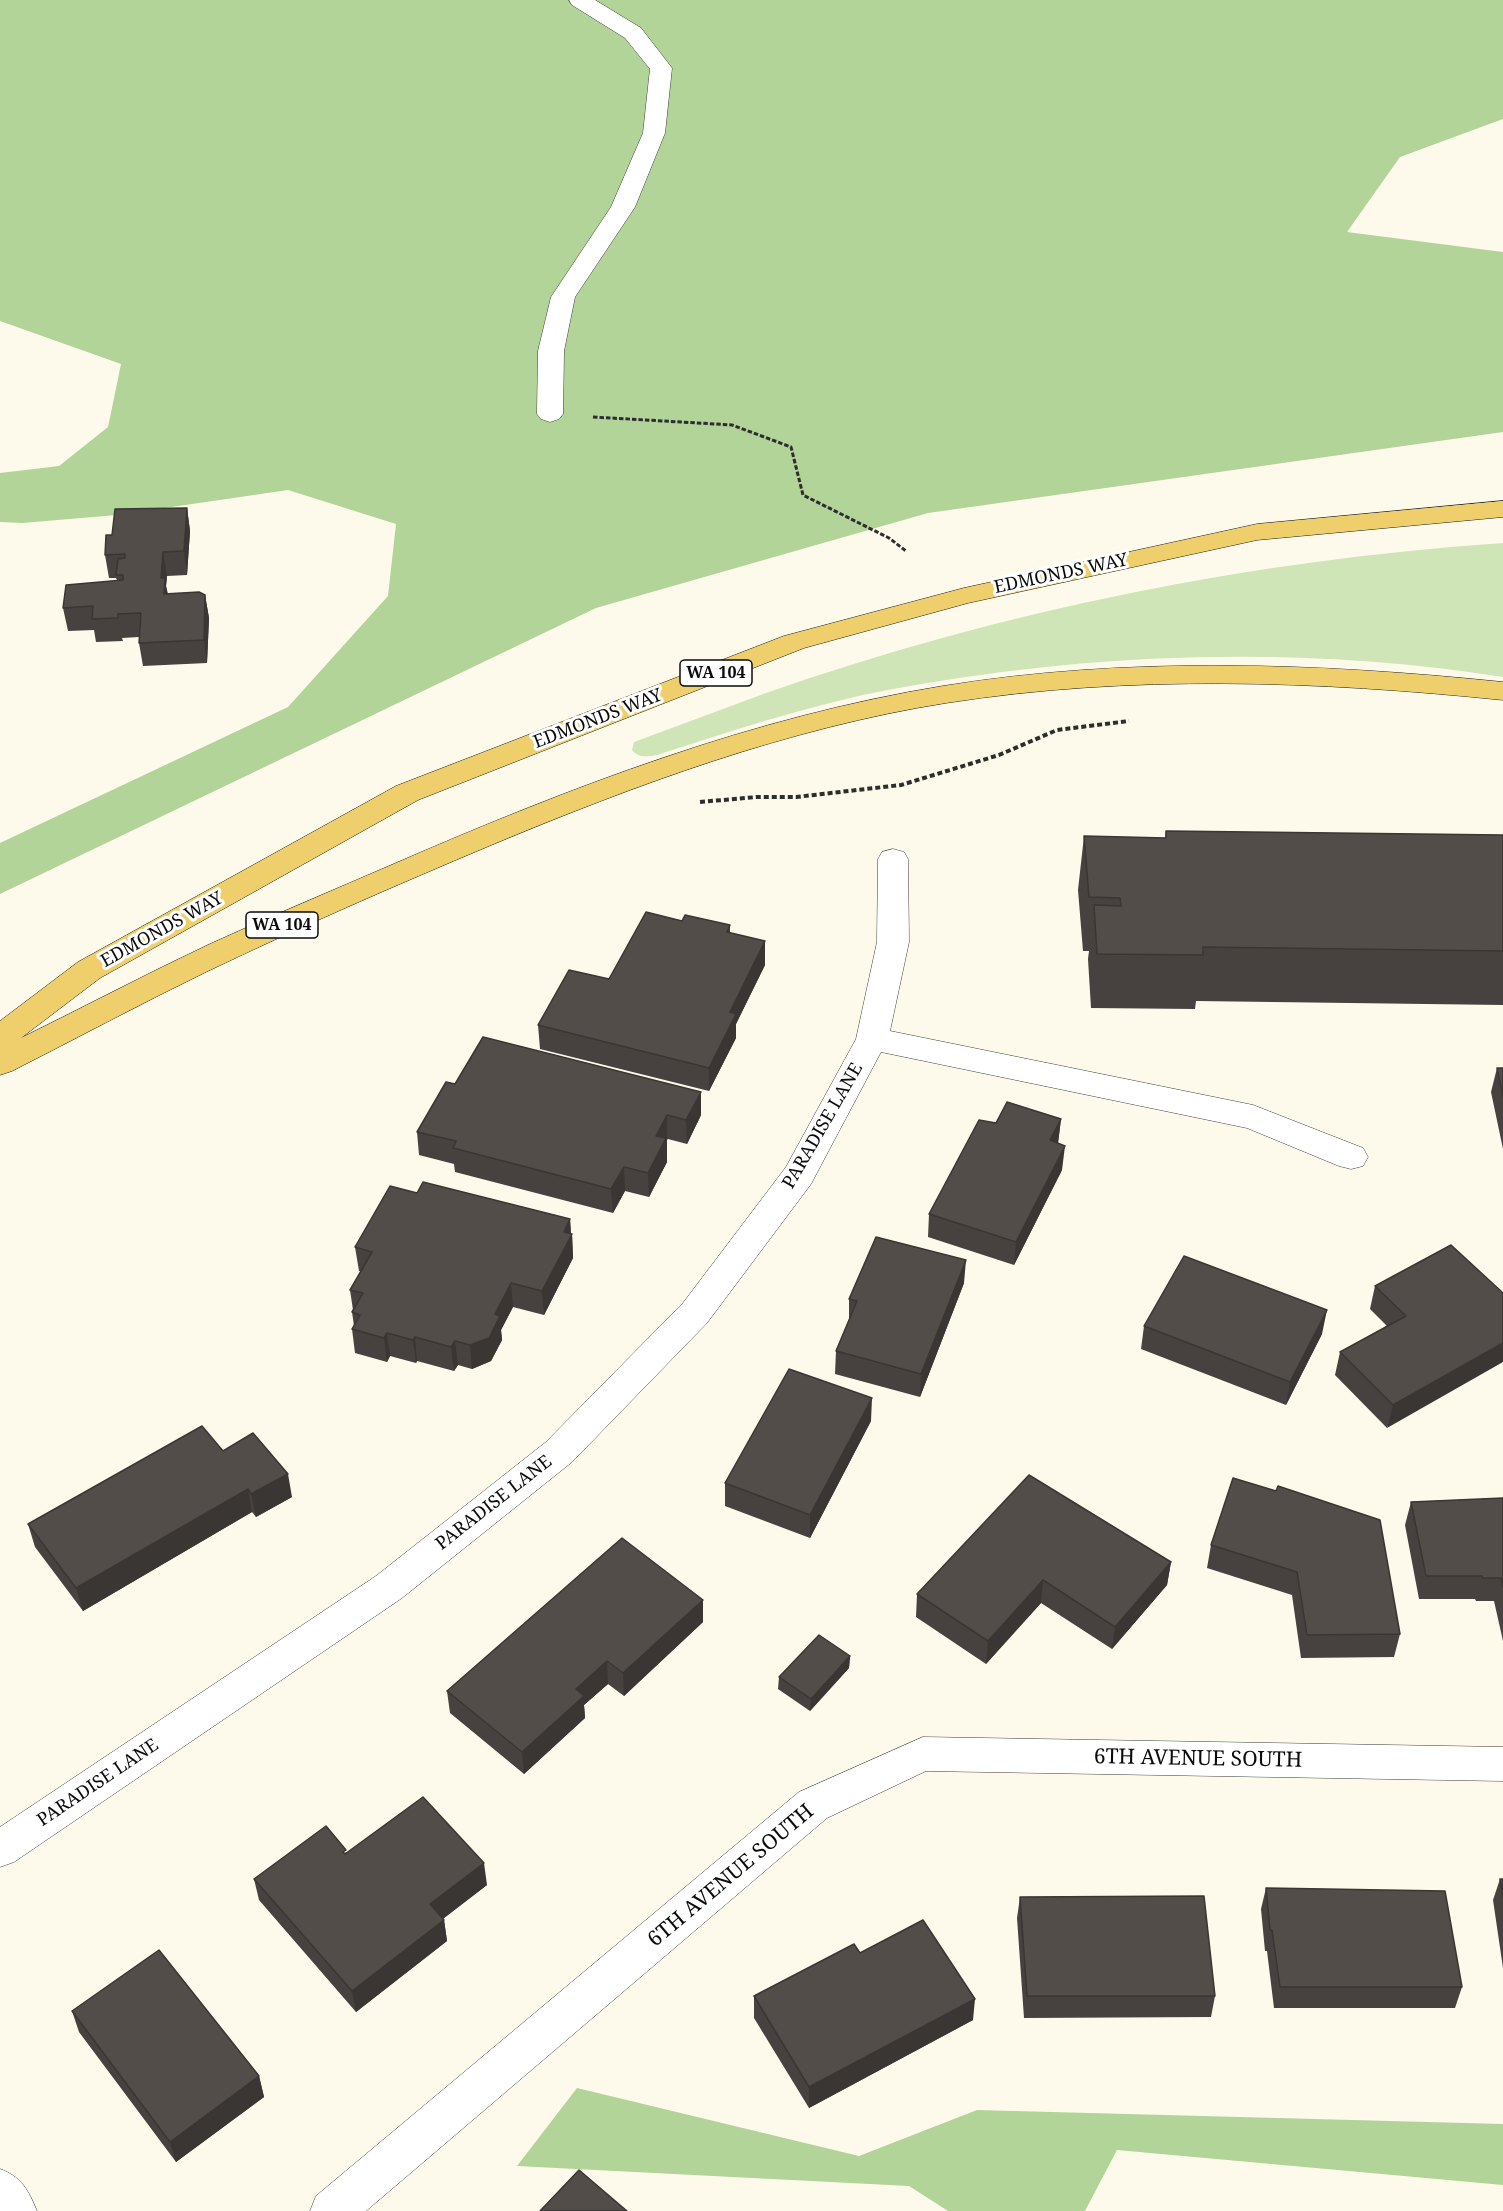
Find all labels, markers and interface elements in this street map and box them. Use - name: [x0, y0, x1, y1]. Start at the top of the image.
- street label: EDMONDS WAY: [992, 549, 1130, 599]
- road number: WA 104: [680, 660, 752, 686]
- street label: EDMONDS WAY: [531, 685, 665, 753]
- street label: EDMONDS WAY: [97, 888, 227, 972]
- road number: WA 104: [246, 912, 318, 938]
- street label: PARADISE LANE: [778, 1059, 868, 1193]
- street label: PARADISE LANE: [432, 1451, 556, 1555]
- street label: PARADISE LANE: [33, 1735, 163, 1831]
- street label: 6TH AVENUE SOUTH: [1094, 1745, 1302, 1773]
- street label: 6TH AVENUE SOUTH: [643, 1799, 819, 1953]

